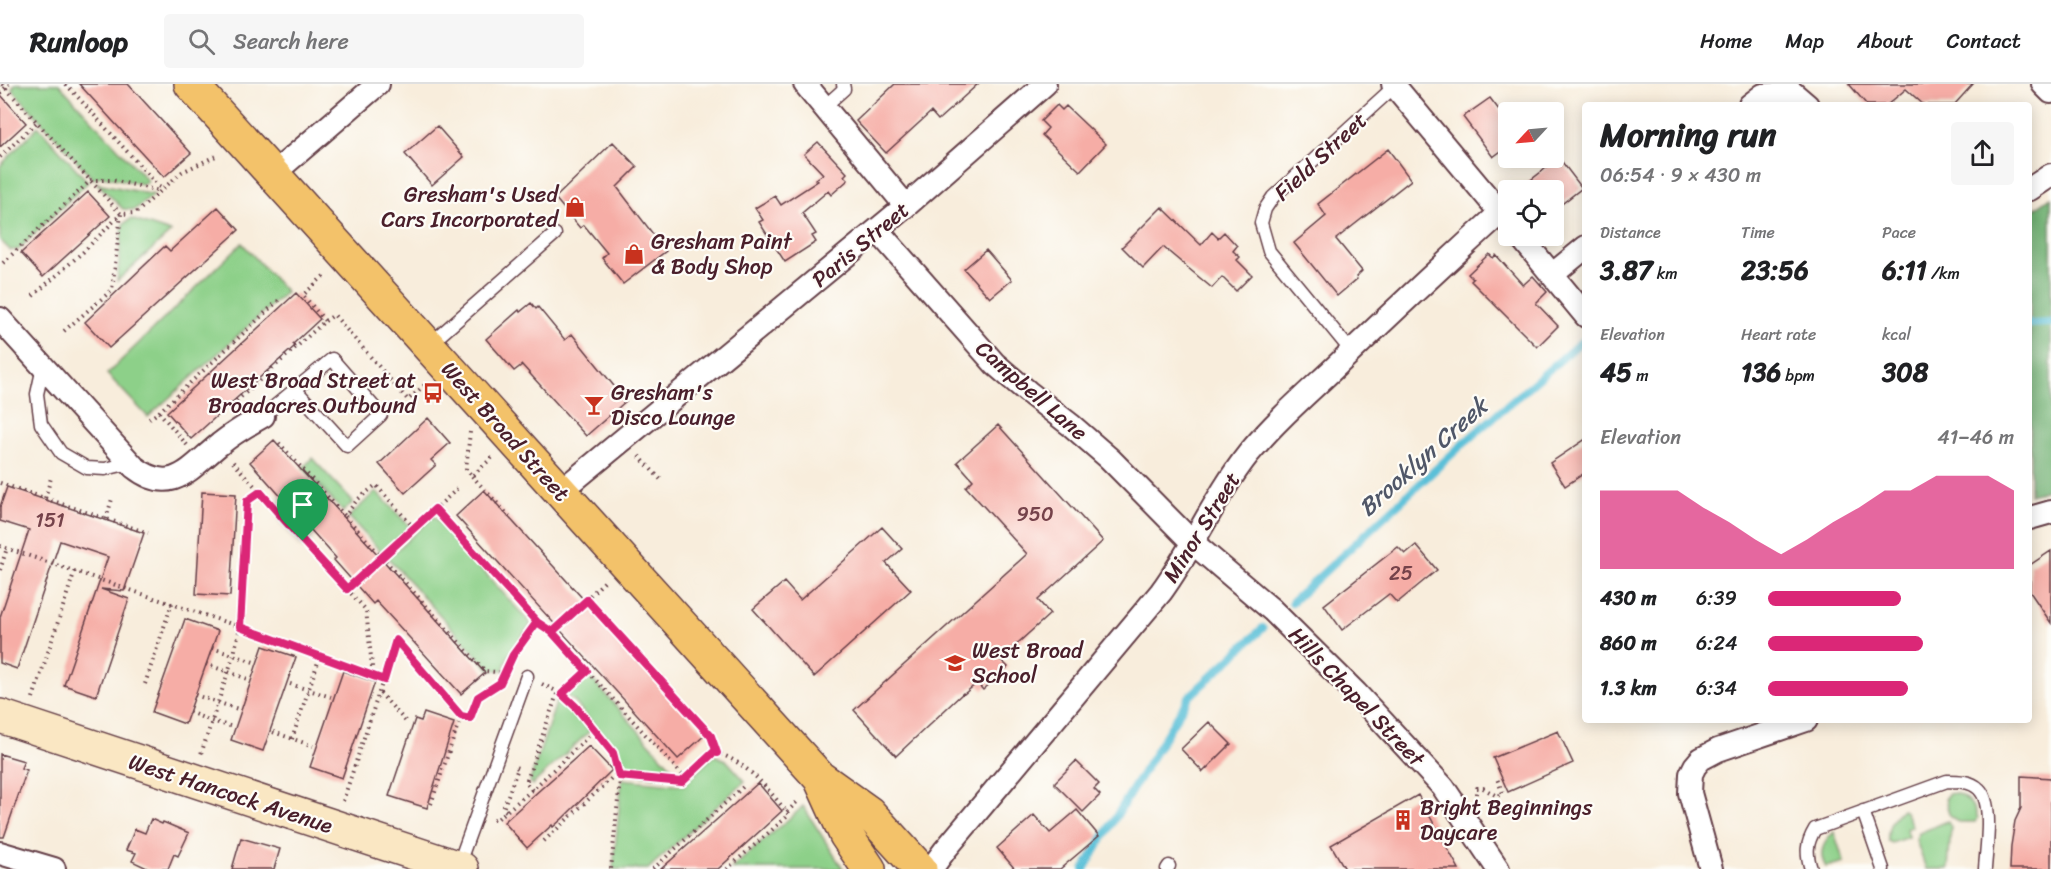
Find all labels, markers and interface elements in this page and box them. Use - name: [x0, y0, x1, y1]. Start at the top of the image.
- search box: [164, 14, 584, 68]
- text: Runloop: [30, 17, 128, 66]
- text: Search here: [233, 22, 349, 61]
- text: Home: [1700, 22, 1752, 60]
- text: Map: [1785, 22, 1824, 60]
- text: About: [1857, 22, 1914, 60]
- text: Contact: [1947, 22, 2021, 60]
- icon: search: [185, 25, 218, 58]
- street label: Field Street: [1264, 102, 1377, 210]
- north arrow: [1498, 102, 1564, 168]
- map controls: [1498, 102, 1564, 246]
- text: Morning run: [1600, 106, 1776, 164]
- button: share: [1951, 122, 2014, 185]
- text: 06:54 · 9 × 430 m: [1600, 158, 1761, 193]
- place label: Gresham's Used Cars Incorporated: [381, 175, 559, 239]
- button: locate: [1498, 180, 1564, 246]
- street label: Paris Street: [802, 191, 919, 297]
- shop icon: Gresham's Used Cars Incorporated: [563, 195, 587, 219]
- text: Distance: [1600, 218, 1661, 247]
- text: Time: [1741, 218, 1775, 247]
- text: Pace: [1882, 218, 1916, 247]
- place label: Gresham Paint & Body Shop: [651, 222, 793, 286]
- shop icon: Gresham Paint & Body Shop: [622, 242, 646, 266]
- text: 3.87: [1600, 247, 1653, 293]
- text: 23:56: [1741, 247, 1809, 293]
- text: 6:11: [1882, 247, 1927, 293]
- text: km: [1653, 259, 1678, 288]
- text: /km: [1927, 259, 1960, 288]
- text: Elevation: [1600, 320, 1665, 349]
- text: Heart rate: [1741, 320, 1816, 349]
- text: kcal: [1882, 320, 1911, 349]
- street label: Campbell Lane: [966, 330, 1097, 451]
- text: 45: [1600, 349, 1632, 395]
- text: 136: [1741, 349, 1781, 395]
- text: 308: [1882, 349, 1928, 395]
- street label: West Broad Street: [431, 352, 580, 511]
- place label: West Broad Street at Broadacres Outbound: [208, 361, 417, 425]
- text: m: [1632, 361, 1649, 390]
- text: bpm: [1781, 361, 1815, 390]
- place label: Gresham's Disco Lounge: [611, 373, 735, 437]
- bus stop icon: West Broad Street at Broadacres Outbound: [421, 381, 445, 405]
- water label: Brooklyn Creek: [1348, 385, 1500, 527]
- bar icon: Gresham's Disco Lounge: [582, 393, 606, 417]
- text: Elevation: [1600, 420, 1681, 455]
- text: 41–46 m: [1937, 420, 2014, 455]
- street label: Minor Street: [1152, 464, 1251, 591]
- pin: [277, 479, 328, 541]
- icon: arrive: [286, 488, 319, 521]
- house number: 950: [1016, 497, 1054, 532]
- house number: 151: [35, 503, 65, 538]
- house number: 25: [1389, 556, 1413, 591]
- text: 430 m: [1600, 581, 1657, 616]
- text: 6:39: [1696, 581, 1737, 616]
- street label: Hills Chapel Street: [1279, 617, 1435, 777]
- text: 860 m: [1600, 626, 1657, 661]
- text: 6:24: [1696, 626, 1737, 661]
- place label: West Broad School: [972, 631, 1084, 695]
- school or university icon: West Broad School: [943, 651, 967, 675]
- text: 1.3 km: [1600, 671, 1657, 706]
- text: 6:34: [1696, 671, 1737, 706]
- street label: West Hancock Avenue: [124, 742, 338, 845]
- place label: Bright Beginnings Daycare: [1420, 788, 1593, 852]
- building icon: Bright Beginnings Daycare: [1391, 808, 1415, 832]

